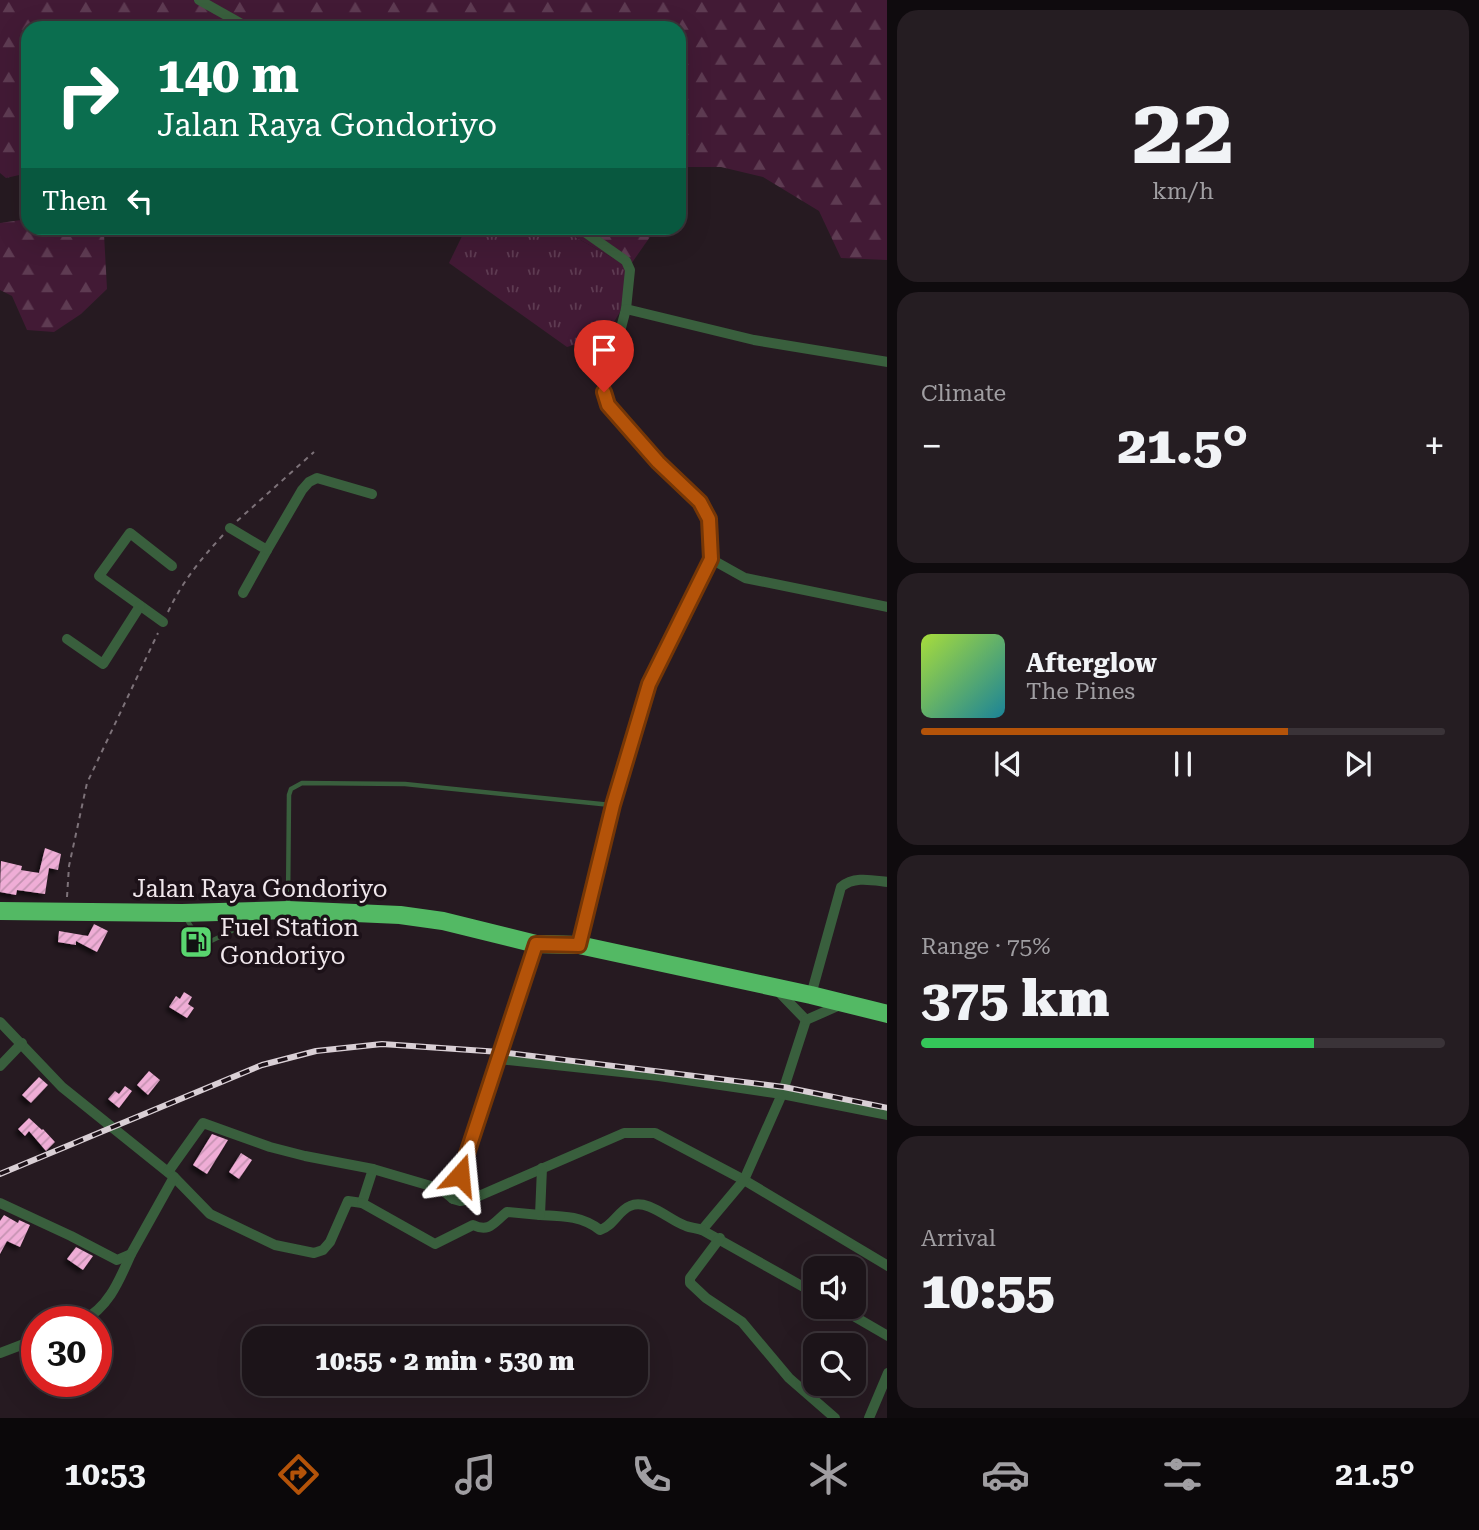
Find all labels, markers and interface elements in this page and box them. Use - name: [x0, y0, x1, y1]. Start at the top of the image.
- text: 140 m: [157, 47, 299, 104]
- icon: right: [42, 49, 133, 140]
- text: 22: [1132, 79, 1234, 185]
- text: Jalan Raya Gondoriyo: [157, 106, 497, 144]
- text: km/h: [1152, 178, 1214, 205]
- icon: left: [121, 182, 159, 220]
- text: Then: [42, 186, 107, 216]
- pin: [574, 320, 634, 392]
- icon: arrive: [585, 331, 623, 369]
- text: Climate: [921, 380, 1006, 407]
- text: 21.5°: [1118, 415, 1248, 476]
- text: −: [921, 424, 942, 468]
- text: +: [1424, 424, 1445, 468]
- text: Afterglow: [1026, 648, 1157, 678]
- text: The Pines: [1026, 678, 1135, 705]
- icon: previous: [989, 745, 1027, 783]
- icon: pause: [1164, 745, 1202, 783]
- icon: next: [1339, 745, 1377, 783]
- street label: Jalan Raya Gondoriyo: [132, 875, 388, 903]
- place label: Fuel Station Gondoriyo: [220, 914, 359, 970]
- fuel station icon: Fuel Station Gondoriyo: [177, 923, 215, 961]
- text: Range · 75%: [921, 933, 1050, 960]
- text: 375 km: [921, 968, 1109, 1029]
- position arrow: [423, 1138, 497, 1212]
- text: Arrival: [921, 1225, 996, 1252]
- map controls: [803, 1256, 866, 1396]
- button: sound: [803, 1256, 866, 1319]
- text: 10:55: [921, 1260, 1055, 1321]
- speed limit sign: 30: [21, 1306, 112, 1397]
- button: search: [803, 1333, 866, 1396]
- text: 10:55 · 2 min · 530 m: [315, 1346, 575, 1376]
- icon: directions: [274, 1450, 323, 1499]
- icon: music: [451, 1450, 500, 1499]
- icon: phone: [627, 1450, 676, 1499]
- icon: climate: [804, 1450, 853, 1499]
- icon: car: [981, 1450, 1030, 1499]
- icon: filters: [1158, 1450, 1207, 1499]
- text: 10:53: [64, 1455, 146, 1493]
- text: 21.5°: [1335, 1455, 1415, 1493]

